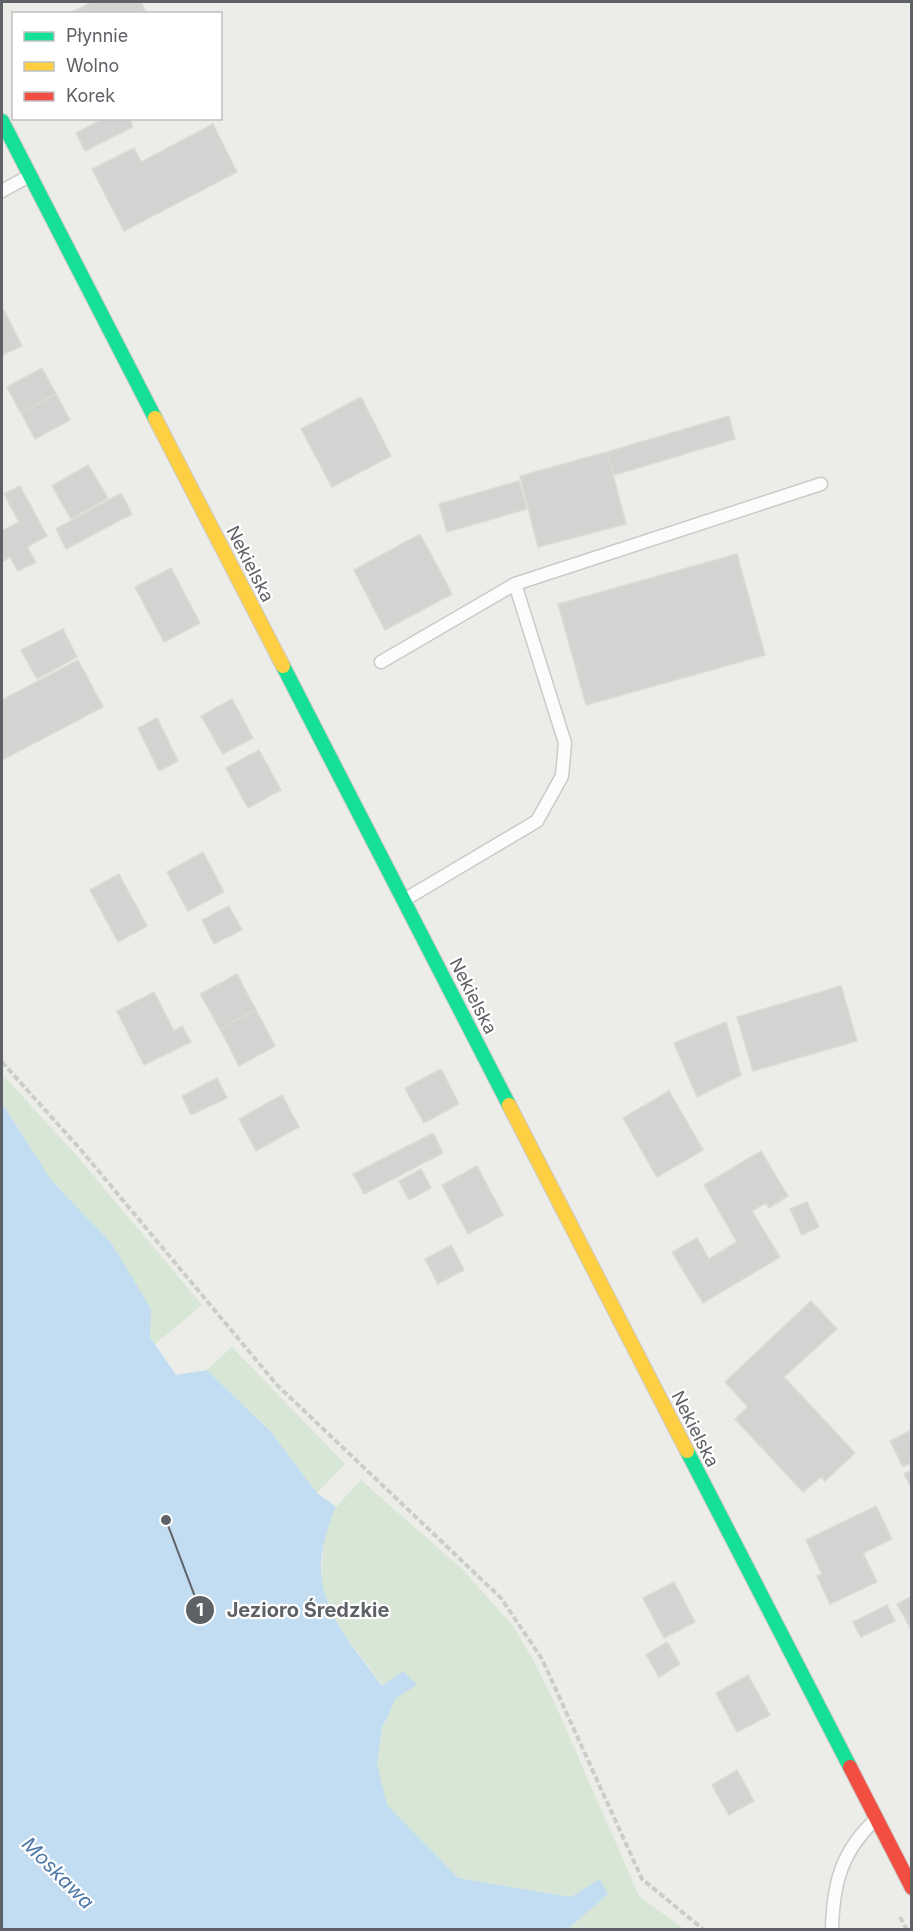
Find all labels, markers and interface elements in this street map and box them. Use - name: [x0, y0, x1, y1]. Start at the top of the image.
- legend: [12, 12, 222, 120]
- text: Płynnie: [66, 25, 128, 46]
- text: Wolno: [66, 55, 119, 76]
- text: Korek: [66, 85, 115, 106]
- street label: Nekielska: [222, 522, 279, 605]
- street label: Nekielska: [445, 954, 502, 1037]
- street label: Nekielska: [667, 1387, 724, 1470]
- callout: Jezioro Średzkie: [185, 1591, 401, 1629]
- text: Jezioro Średzkie: [227, 1597, 389, 1622]
- text: 1: [196, 1599, 204, 1620]
- water label: Moskawa: [17, 1832, 99, 1914]

